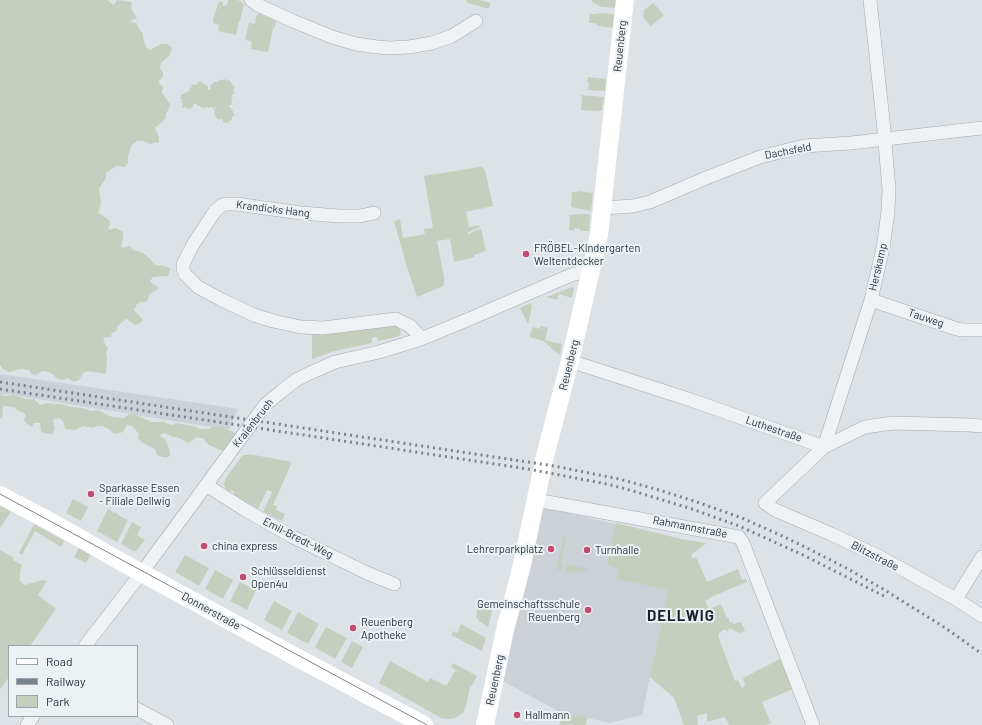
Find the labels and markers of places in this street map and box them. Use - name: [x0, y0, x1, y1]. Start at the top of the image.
- place label: FRÖBEL-Kindergarten Weltentdecker: [534, 241, 640, 267]
- marker: FRÖBEL-Kindergarten Weltentdecker: [521, 249, 531, 259]
- place label: Sparkasse Essen - Filiale Dellwig: [99, 481, 179, 507]
- marker: Sparkasse Essen - Filiale Dellwig: [86, 489, 96, 499]
- place label: china express: [212, 539, 277, 553]
- marker: china express: [199, 541, 209, 551]
- place label: Lehrerparkplatz: [467, 542, 543, 556]
- place label: Turnhalle: [595, 543, 639, 557]
- marker: Lehrerparkplatz: [546, 544, 556, 554]
- marker: Turnhalle: [582, 545, 592, 555]
- place label: Schlüsseldienst Open4u: [251, 564, 326, 590]
- marker: Schlüsseldienst Open4u: [238, 572, 248, 582]
- place label: Gemeinschaftsschule Reuenberg: [477, 597, 580, 623]
- marker: Gemeinschaftsschule Reuenberg: [583, 605, 593, 615]
- place label: Reuenberg Apotheke: [361, 615, 413, 641]
- marker: Reuenberg Apotheke: [348, 623, 358, 633]
- place label: Hallmann: [525, 708, 569, 722]
- marker: Hallmann: [512, 710, 522, 720]

